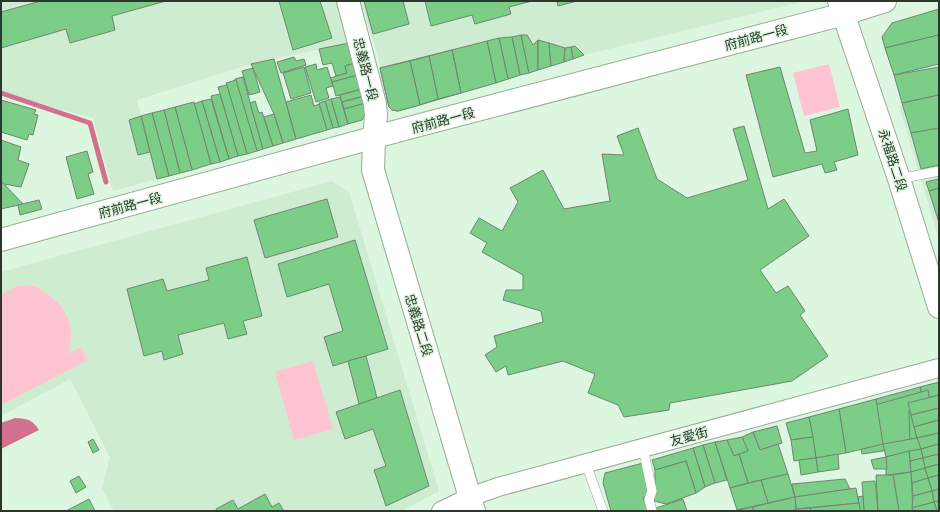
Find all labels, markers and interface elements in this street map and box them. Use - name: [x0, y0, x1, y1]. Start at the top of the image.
- street label: 府前路一段: [723, 22, 789, 53]
- street label: 忠義路一段: [350, 36, 381, 102]
- street label: 府前路一段: [410, 105, 476, 136]
- street label: 永福路二段: [875, 127, 910, 193]
- street label: 府前路一段: [97, 190, 163, 221]
- street label: 忠義路二段: [402, 292, 435, 358]
- street label: 友愛街: [668, 424, 710, 449]

